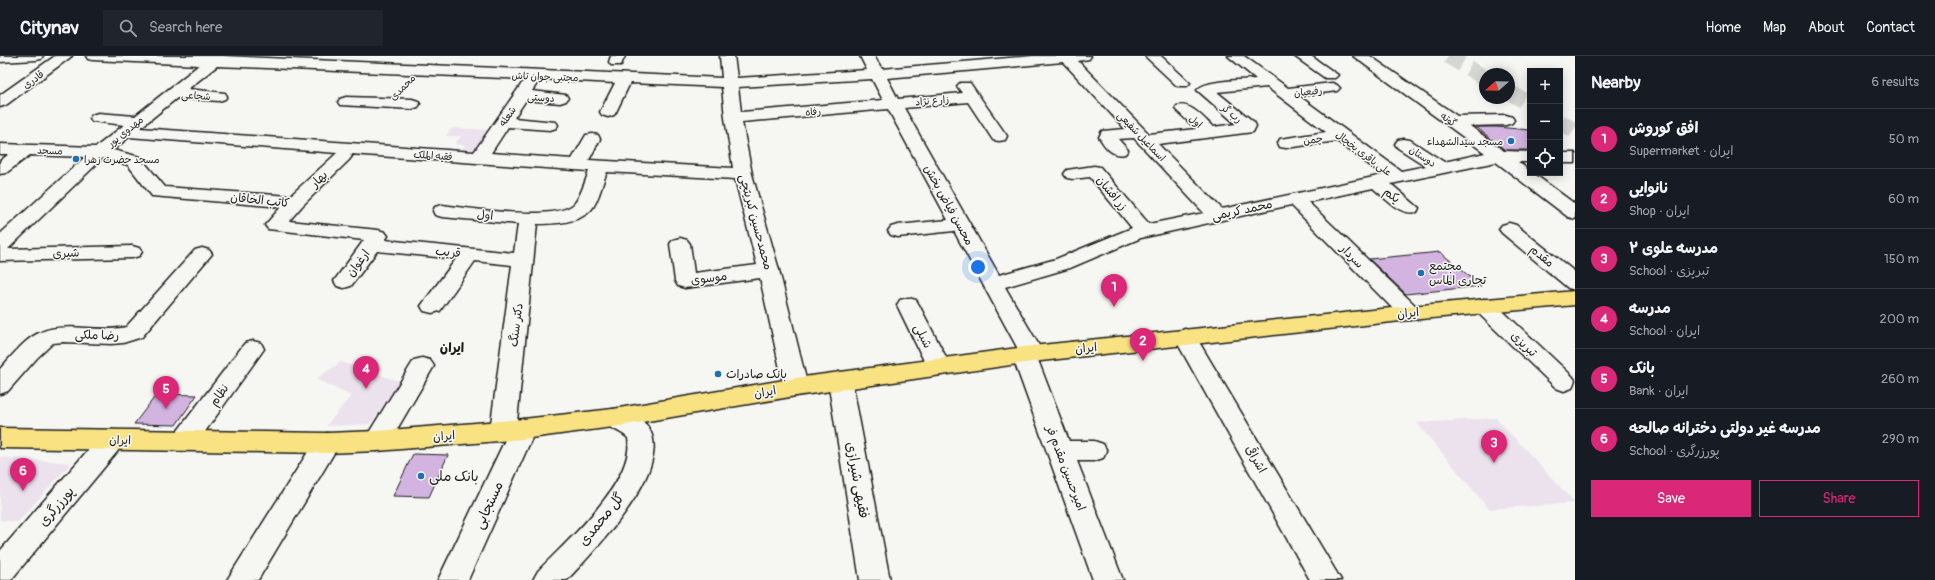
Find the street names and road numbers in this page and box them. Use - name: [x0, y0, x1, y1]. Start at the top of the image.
- street label: قادرى: [21, 68, 46, 91]
- street label: مجتبی جوان تاش: [511, 70, 579, 85]
- street label: محمدی: [387, 72, 418, 103]
- street label: رفیعیان: [1293, 85, 1323, 99]
- street label: شجاعی: [181, 89, 211, 104]
- street label: دوستی: [527, 91, 555, 106]
- street label: زارع نژاد: [915, 94, 950, 109]
- street label: رب گر: [1218, 101, 1244, 126]
- street label: شعله: [497, 104, 519, 129]
- street label: رفاه: [805, 105, 822, 119]
- street label: اسماعیل شفیعی: [1114, 109, 1168, 165]
- street label: گوته: [1438, 110, 1459, 130]
- street label: اول: [1186, 113, 1204, 131]
- street label: مهدوی پور: [105, 114, 146, 150]
- street label: علی باقری یخچال: [1332, 129, 1394, 180]
- street label: چمن: [1303, 133, 1324, 147]
- street label: دوستان: [1407, 144, 1438, 170]
- street label: مسجد: [37, 145, 63, 157]
- street label: فقیه الملک: [413, 149, 453, 163]
- street label: محسن فیاض بخش: [920, 162, 977, 248]
- street label: بهار: [307, 168, 331, 192]
- street label: محمدحسین کبریتچی: [736, 173, 775, 272]
- street label: زر افشان: [1093, 173, 1130, 214]
- street label: یکم: [1380, 184, 1403, 207]
- street label: کاتب الخاقان: [230, 190, 290, 211]
- street label: محمد کریمی: [1210, 197, 1274, 224]
- street label: اول: [476, 207, 494, 224]
- street label: سردار: [1336, 241, 1367, 271]
- street label: مقدم: [1526, 242, 1557, 272]
- street label: قریب: [435, 244, 461, 261]
- street label: شیری: [52, 246, 80, 261]
- street label: ارغوان: [343, 247, 373, 280]
- street label: موسوی: [690, 269, 728, 288]
- street label: دکتر سنگ: [506, 302, 527, 348]
- street label: ایران: [1396, 305, 1420, 322]
- street label: شبلی: [910, 322, 935, 351]
- street label: رضا ملکی: [75, 328, 119, 343]
- street label: تبریزی: [1507, 328, 1540, 361]
- street label: ایران: [1074, 340, 1098, 357]
- street label: نظام: [207, 381, 233, 410]
- street label: ایران: [753, 383, 777, 402]
- street label: امیرحسین مقدم فر: [1041, 422, 1089, 513]
- street label: ایران: [432, 428, 456, 445]
- street label: ایران: [109, 433, 131, 448]
- street label: فقیهی شیرازی: [842, 441, 873, 520]
- street label: اشراقی: [1242, 443, 1269, 476]
- street label: مستجابی: [470, 479, 507, 532]
- street label: پورزرگری: [35, 483, 79, 530]
- street label: گل محمدی: [575, 489, 628, 549]

